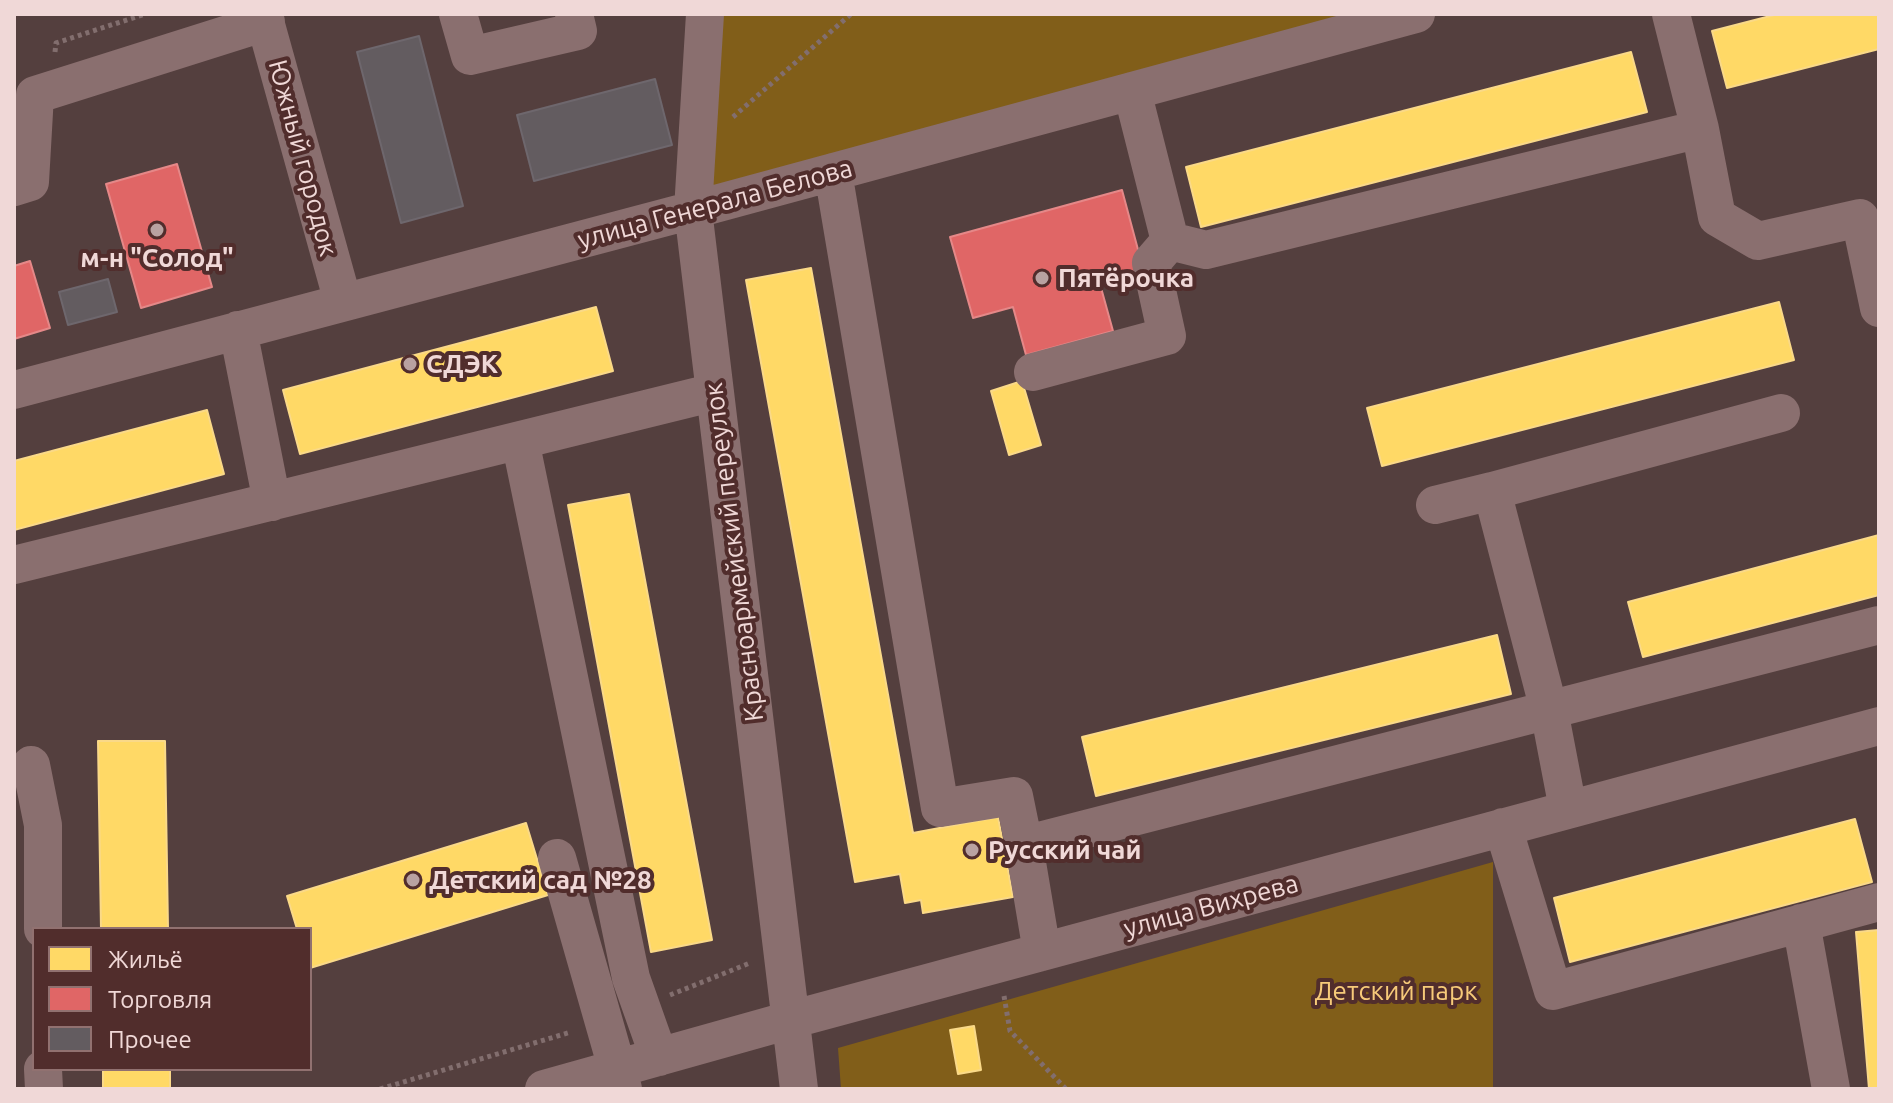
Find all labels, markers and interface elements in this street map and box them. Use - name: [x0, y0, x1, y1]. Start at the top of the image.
- street label: Южный городок: [262, 57, 344, 259]
- street label: улица Генерала Белова: [574, 152, 856, 256]
- marker: м-н "Солод": [148, 221, 166, 239]
- place label: м-н "Солод": [80, 242, 234, 274]
- place label: Пятёрочка: [1058, 262, 1194, 294]
- marker: Пятёрочка: [1033, 269, 1051, 287]
- place label: СДЭК: [426, 348, 498, 380]
- marker: СДЭК: [401, 355, 419, 373]
- street label: Красноармейский переулок: [698, 381, 770, 723]
- place label: Русский чай: [988, 834, 1141, 866]
- marker: Русский чай: [963, 841, 981, 859]
- place label: Детский сад №28: [429, 864, 652, 896]
- street label: улица Вихрева: [1120, 868, 1302, 944]
- marker: Детский сад №28: [404, 871, 422, 889]
- legend: [32, 927, 312, 1071]
- text: Жильё: [108, 946, 183, 973]
- park label: Детский парк: [1314, 975, 1478, 1007]
- text: Торговля: [108, 986, 212, 1013]
- text: Прочее: [108, 1026, 192, 1053]

